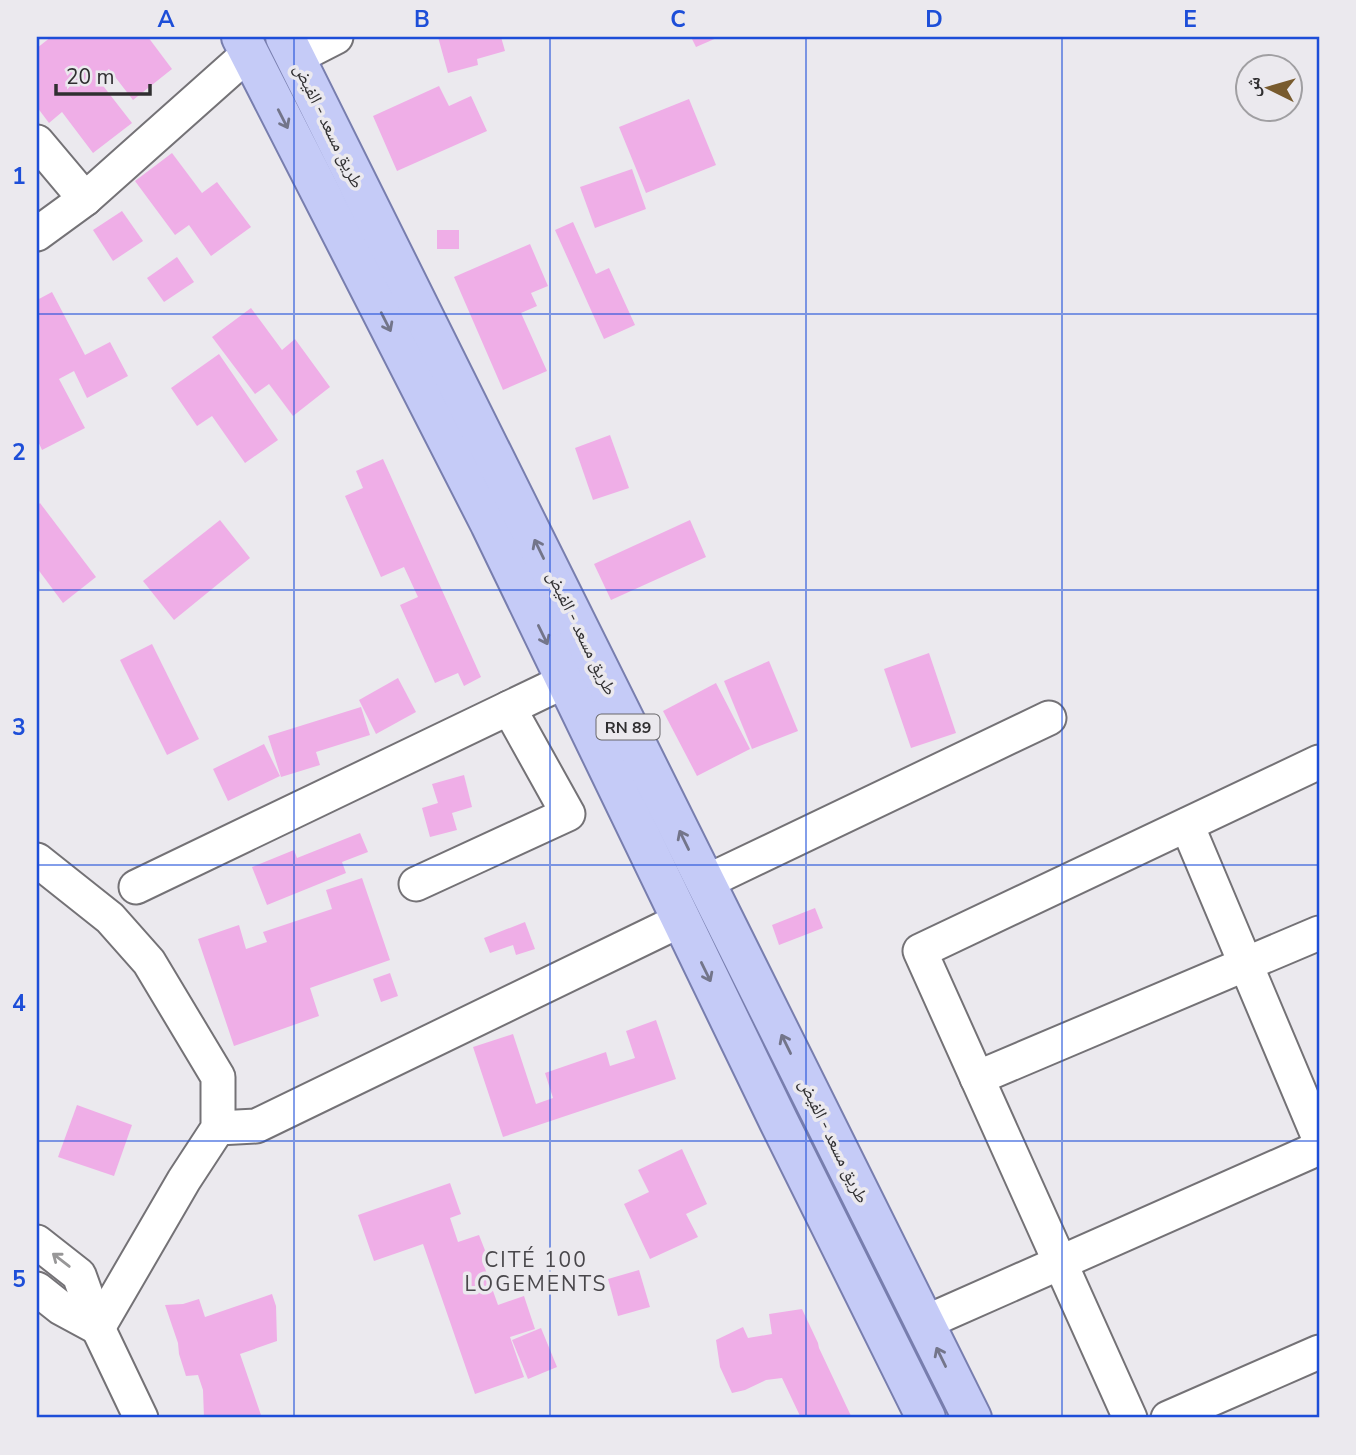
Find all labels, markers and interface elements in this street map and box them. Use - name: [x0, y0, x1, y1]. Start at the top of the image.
- text: A: [157, 4, 175, 35]
- text: B: [414, 4, 430, 35]
- text: C: [670, 4, 686, 35]
- text: D: [925, 4, 943, 35]
- text: E: [1183, 4, 1197, 35]
- scale bar: [56, 52, 150, 96]
- north arrow: [1234, 52, 1304, 122]
- street label: طريق مسعد - الفيض: [288, 60, 370, 192]
- text: 20 m: [66, 63, 115, 91]
- text: ش: [1239, 75, 1267, 98]
- one-way arrow: [276, 108, 290, 129]
- text: 1: [12, 161, 26, 192]
- one-way arrow: [380, 311, 394, 332]
- text: 2: [12, 437, 26, 468]
- one-way arrow: [532, 539, 546, 560]
- street label: طريق مسعد - الفيض: [541, 567, 623, 699]
- one-way arrow: [537, 624, 551, 645]
- text: 3: [12, 712, 26, 743]
- road number: RN 89: [596, 714, 660, 740]
- one-way arrow: [677, 830, 691, 851]
- one-way arrow: [700, 961, 714, 982]
- text: 4: [12, 988, 26, 1019]
- one-way arrow: [778, 1034, 792, 1055]
- street label: طريق مسعد - الفيض: [793, 1075, 875, 1207]
- district label: CITÉ 100 LOGEMENTS: [464, 1246, 608, 1298]
- one-way arrow: [52, 1253, 71, 1268]
- text: 5: [12, 1264, 26, 1295]
- one-way arrow: [934, 1347, 948, 1368]

